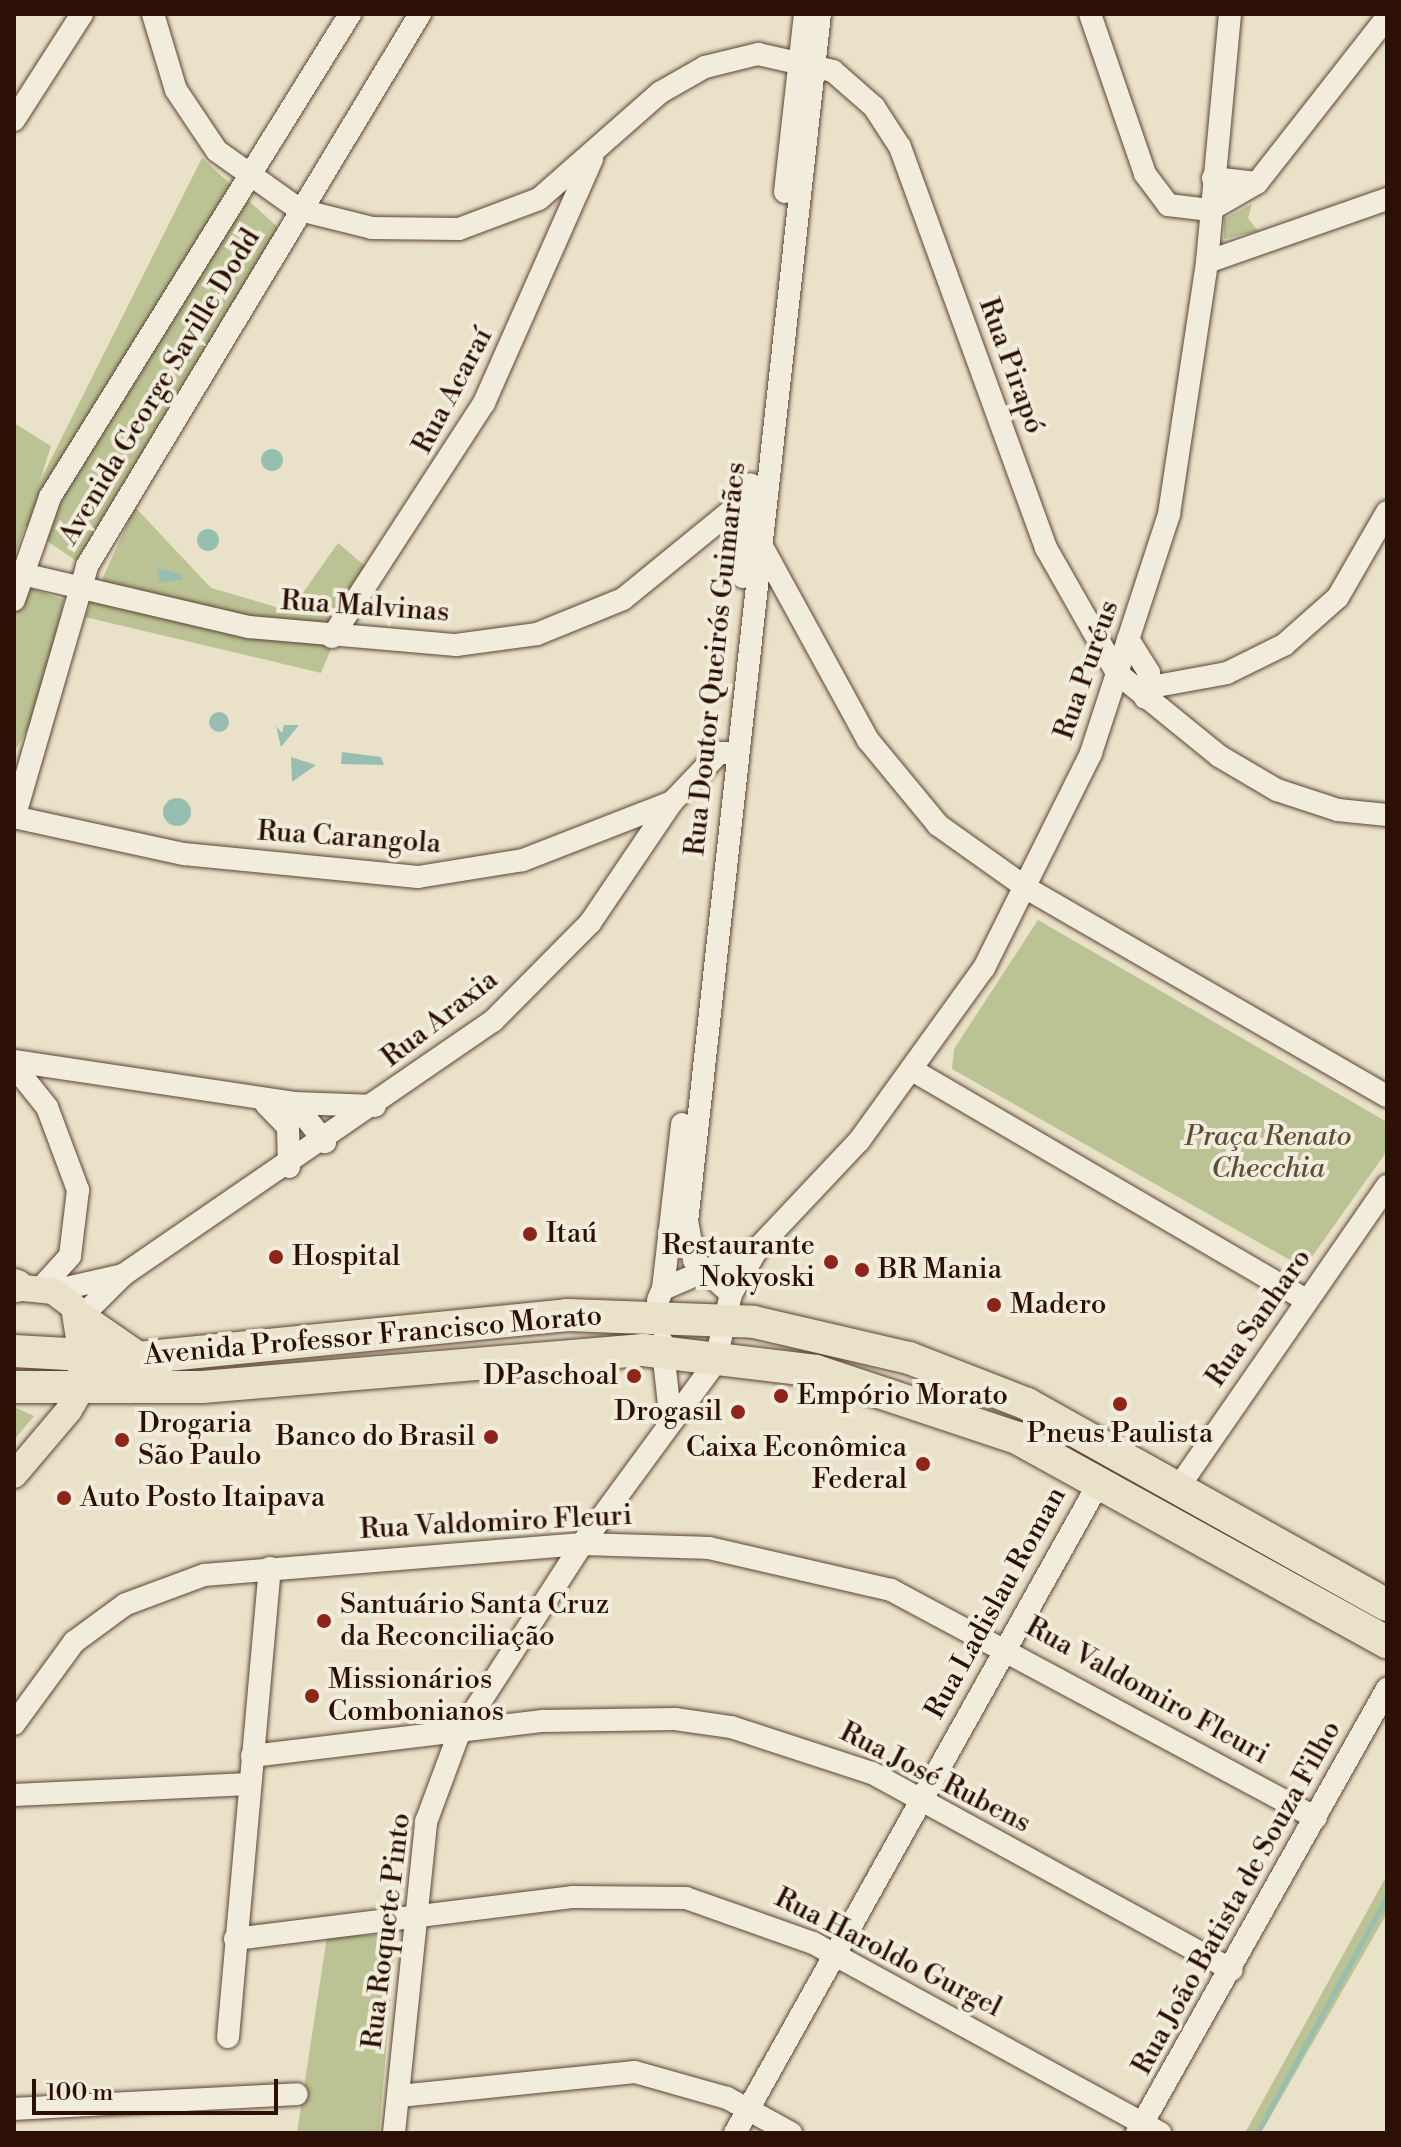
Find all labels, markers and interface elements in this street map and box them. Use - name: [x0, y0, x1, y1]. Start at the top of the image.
- street label: Avenida George Saville Dodd: [52, 223, 268, 551]
- street label: Rua Pirapó: [971, 294, 1051, 438]
- street label: Rua Acaraí: [406, 322, 500, 460]
- street label: Rua Doutor Queirós Guimarães: [679, 460, 753, 858]
- street label: Rua Malvinas: [280, 584, 450, 630]
- street label: Rua Puréus: [1048, 596, 1126, 744]
- street label: Rua Carangola: [256, 815, 442, 861]
- street label: Rua Araxia: [375, 963, 505, 1075]
- park label: Praça Renato Checchia: [1185, 1120, 1351, 1186]
- place label: Itaú: [546, 1217, 597, 1251]
- marker: Itaú: [521, 1225, 539, 1243]
- place label: Restaurante Nokyoski: [662, 1229, 815, 1295]
- place label: Hospital: [292, 1240, 400, 1274]
- street label: Rua Sanharo: [1199, 1243, 1319, 1393]
- marker: Hospital: [267, 1248, 285, 1266]
- marker: Restaurante Nokyoski: [822, 1253, 840, 1271]
- place label: BR Mania: [878, 1253, 1002, 1287]
- marker: BR Mania: [853, 1261, 871, 1279]
- place label: Madero: [1010, 1288, 1106, 1322]
- marker: Madero: [985, 1296, 1003, 1314]
- street label: Avenida Professor Francisco Morato: [143, 1299, 603, 1373]
- place label: DPaschoal: [483, 1359, 618, 1393]
- marker: DPaschoal: [625, 1367, 643, 1385]
- place label: Empório Morato: [797, 1379, 1008, 1413]
- marker: Empório Morato: [772, 1387, 790, 1405]
- place label: Drogasil: [614, 1395, 722, 1429]
- marker: Pneus Paulista: [1111, 1395, 1129, 1413]
- marker: Drogasil: [729, 1403, 747, 1421]
- place label: Drogaria São Paulo: [138, 1407, 262, 1473]
- place label: Pneus Paulista: [1027, 1417, 1213, 1451]
- place label: Banco do Brasil: [276, 1420, 475, 1454]
- marker: Banco do Brasil: [482, 1428, 500, 1446]
- marker: Drogaria São Paulo: [113, 1431, 131, 1449]
- place label: Caixa Econômica Federal: [686, 1431, 907, 1497]
- marker: Caixa Econômica Federal: [914, 1455, 932, 1473]
- place label: Auto Posto Itaipava: [80, 1481, 325, 1515]
- street label: Rua Ladislau Roman: [918, 1481, 1074, 1725]
- marker: Auto Posto Itaipava: [55, 1489, 73, 1507]
- street label: Rua Valdomiro Fleuri: [359, 1499, 633, 1547]
- place label: Santuário Santa Cruz da Reconciliação: [340, 1588, 609, 1654]
- street label: Rua Valdomiro Fleuri: [1020, 1610, 1274, 1772]
- marker: Santuário Santa Cruz da Reconciliação: [315, 1612, 333, 1630]
- place label: Missionários Combonianos: [328, 1663, 504, 1729]
- marker: Missionários Combonianos: [303, 1687, 321, 1705]
- street label: Rua José Rubens: [834, 1715, 1036, 1841]
- street label: Rua João Batista de Souza Filho: [1125, 1715, 1349, 2081]
- street label: Rua Roquete Pinto: [356, 1811, 418, 2051]
- street label: Rua Haroldo Gurgel: [769, 1881, 1007, 2025]
- scale bar: [36, 2063, 282, 2113]
- text: 100 m: [46, 2078, 113, 2108]

